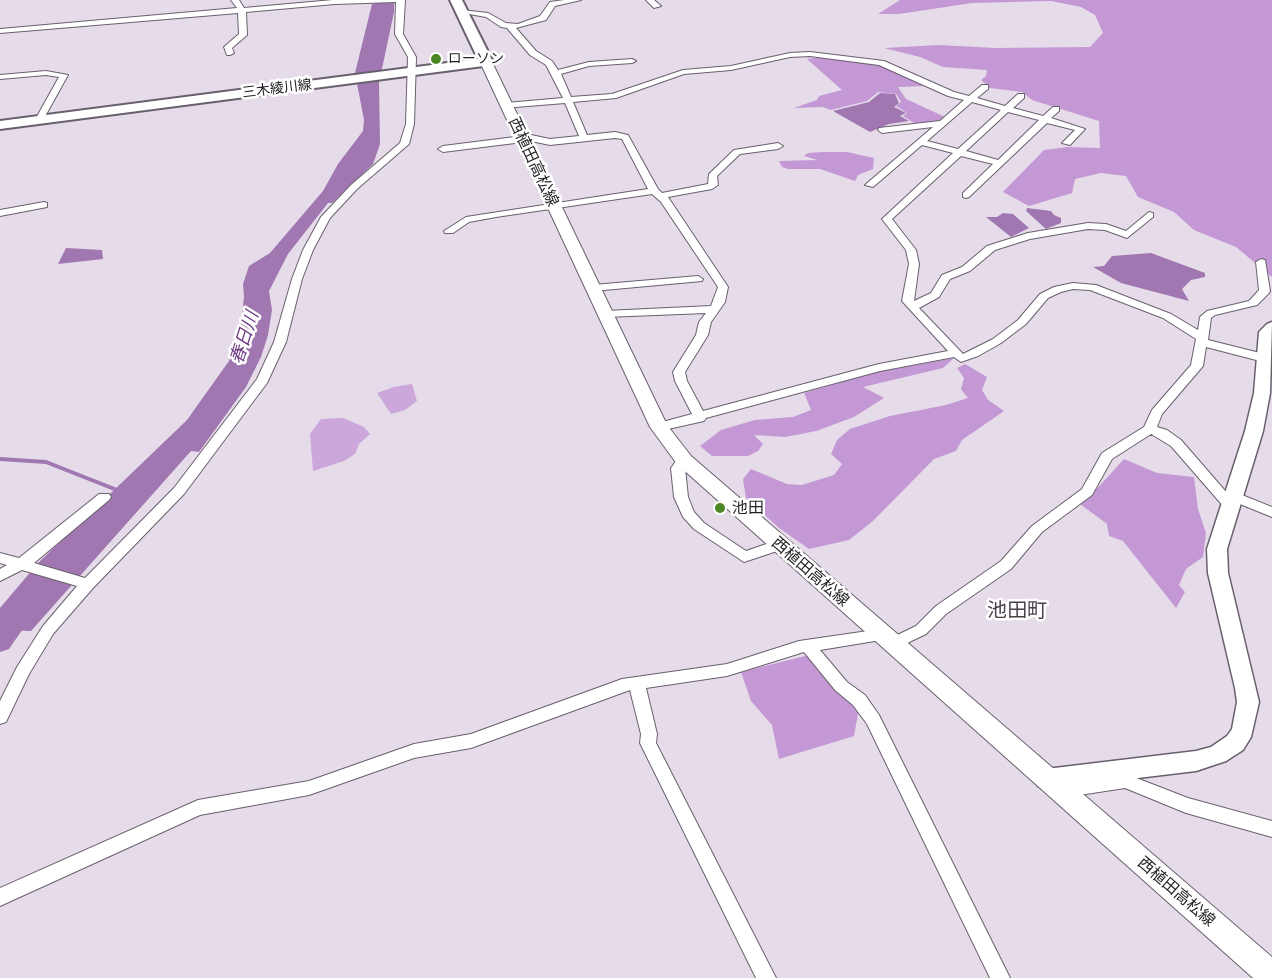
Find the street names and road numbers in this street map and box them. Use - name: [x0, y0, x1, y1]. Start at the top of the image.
- street label: 三木綾川線: [241, 76, 313, 102]
- street label: 西植田高松線: [504, 114, 562, 210]
- street label: 西植田高松線: [767, 533, 853, 611]
- street label: 西植田高松線: [1133, 853, 1219, 931]

